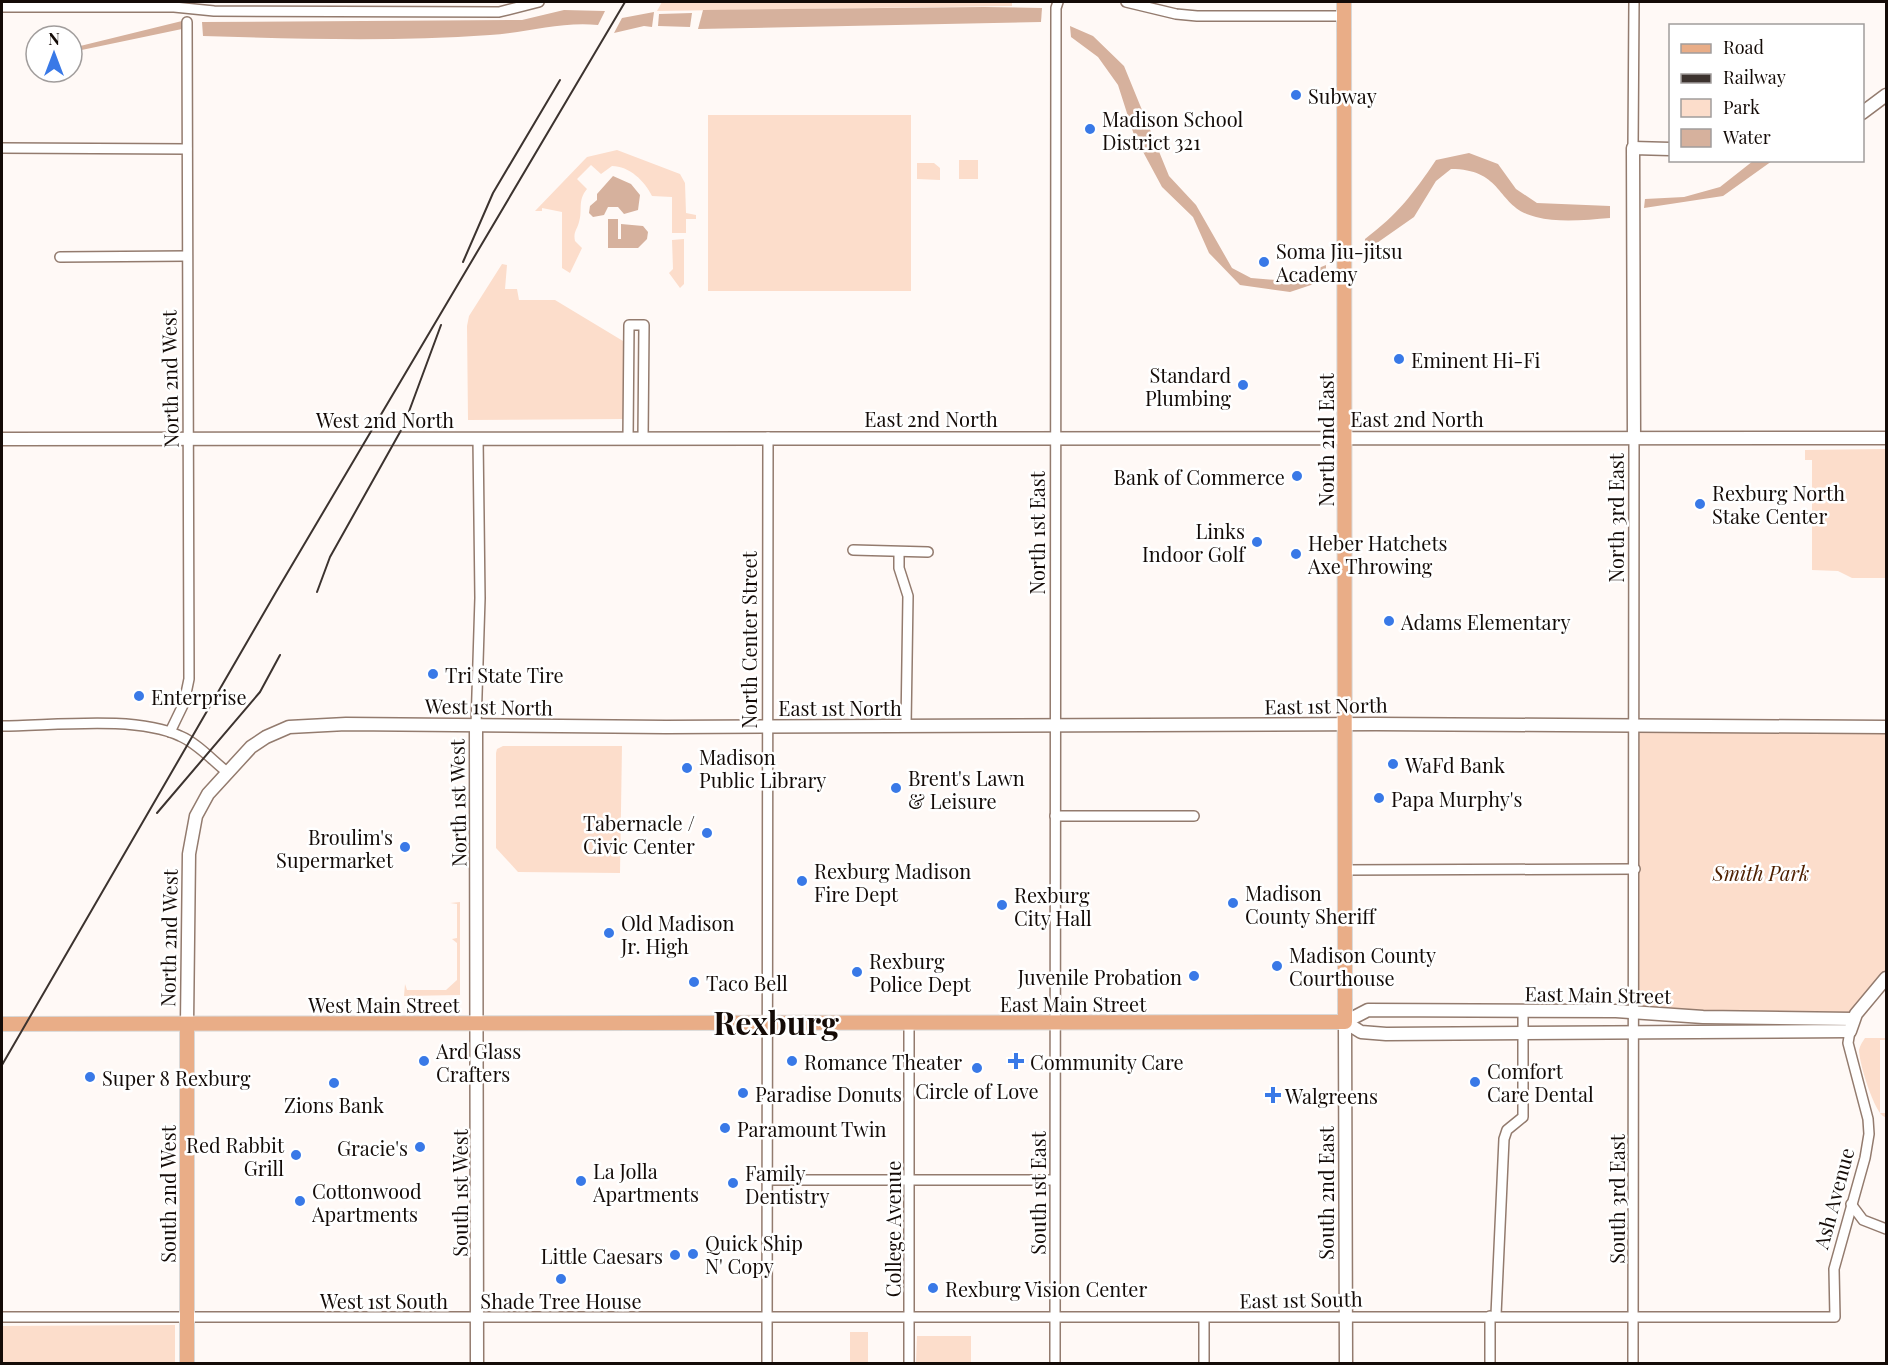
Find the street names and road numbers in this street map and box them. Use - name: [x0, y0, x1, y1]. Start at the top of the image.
- street label: North 2nd West: [154, 309, 184, 448]
- street label: North 2nd East: [1312, 372, 1339, 507]
- street label: East 2nd North: [864, 405, 998, 432]
- street label: East 2nd North: [1350, 405, 1484, 432]
- street label: West 2nd North: [315, 406, 454, 433]
- street label: North 3rd East: [1602, 452, 1629, 583]
- street label: North 1st East: [1023, 470, 1050, 595]
- street label: North Center Street: [735, 550, 762, 729]
- street label: East 1st North: [1264, 690, 1388, 720]
- street label: West 1st North: [424, 691, 553, 721]
- street label: East 1st North: [778, 694, 902, 721]
- street label: North 1st West: [442, 738, 472, 867]
- street label: North 2nd West: [153, 868, 183, 1007]
- street label: East Main Street: [1524, 979, 1672, 1009]
- street label: East Main Street: [1000, 990, 1147, 1017]
- street label: West Main Street: [307, 991, 461, 1018]
- street label: South 2nd West: [154, 1124, 181, 1263]
- street label: South 2nd East: [1312, 1125, 1339, 1260]
- street label: South 1st West: [446, 1128, 473, 1257]
- street label: South 1st East: [1024, 1130, 1051, 1255]
- street label: South 3rd East: [1603, 1133, 1630, 1264]
- street label: Ash Avenue: [1806, 1144, 1859, 1252]
- street label: College Avenue: [879, 1161, 906, 1297]
- street label: East 1st South: [1239, 1284, 1363, 1314]
- street label: West 1st South: [319, 1287, 448, 1314]

